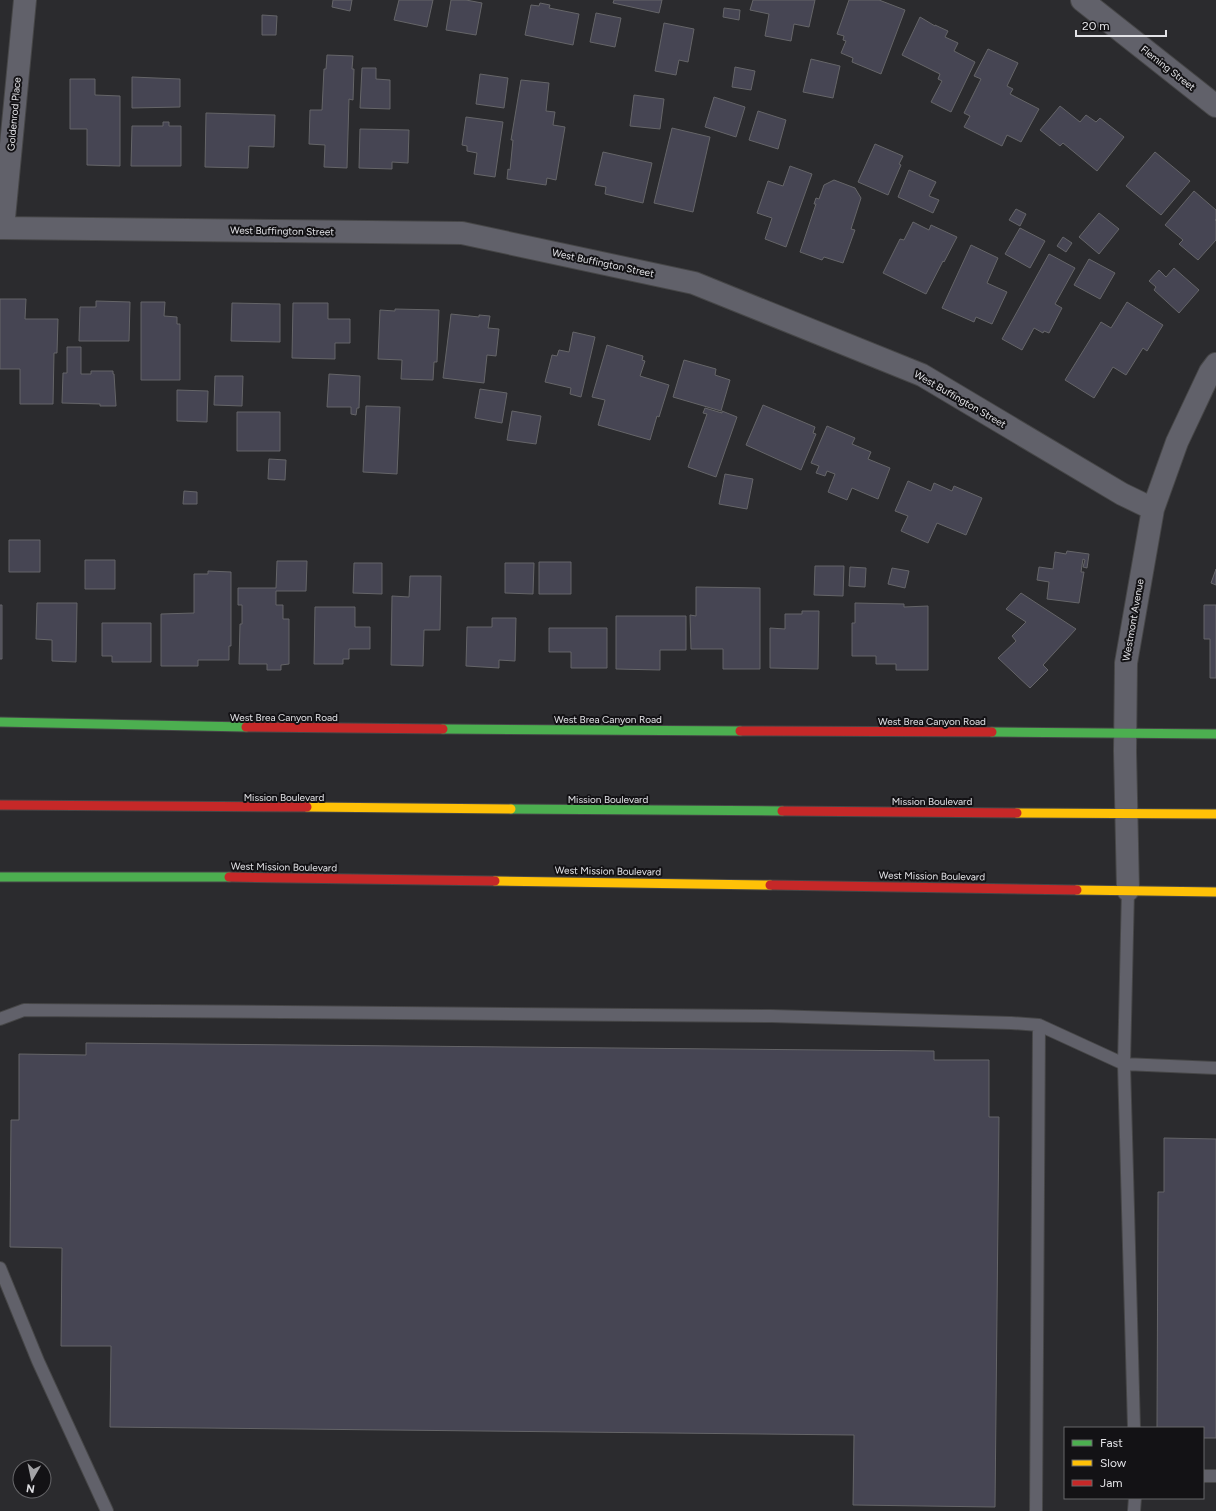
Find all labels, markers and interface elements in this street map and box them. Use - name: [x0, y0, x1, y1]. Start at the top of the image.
- scale bar: [1076, 12, 1166, 38]
- text: 20 m: [1082, 19, 1110, 33]
- street label: Fleming Street: [1138, 43, 1198, 94]
- street label: Goldenrod Place: [4, 76, 24, 151]
- street label: West Buffington Street: [230, 224, 334, 238]
- street label: West Buffington Street: [551, 246, 655, 280]
- street label: West Buffington Street: [912, 367, 1008, 431]
- street label: Westmont Avenue: [1119, 577, 1147, 662]
- street label: West Brea Canyon Road: [230, 711, 338, 724]
- street label: West Brea Canyon Road: [554, 713, 662, 726]
- street label: West Brea Canyon Road: [878, 715, 986, 728]
- street label: Mission Boulevard: [244, 791, 324, 804]
- street label: Mission Boulevard: [568, 793, 648, 806]
- street label: Mission Boulevard: [892, 795, 972, 808]
- street label: West Mission Boulevard: [231, 860, 337, 874]
- street label: West Mission Boulevard: [555, 864, 661, 878]
- street label: West Mission Boulevard: [879, 869, 985, 883]
- legend: [1064, 1427, 1204, 1499]
- text: Fast: [1100, 1436, 1123, 1450]
- text: Slow: [1100, 1456, 1127, 1470]
- north arrow: [12, 1459, 52, 1499]
- text: Jam: [1100, 1476, 1123, 1490]
- text: N: [25, 1481, 36, 1495]

